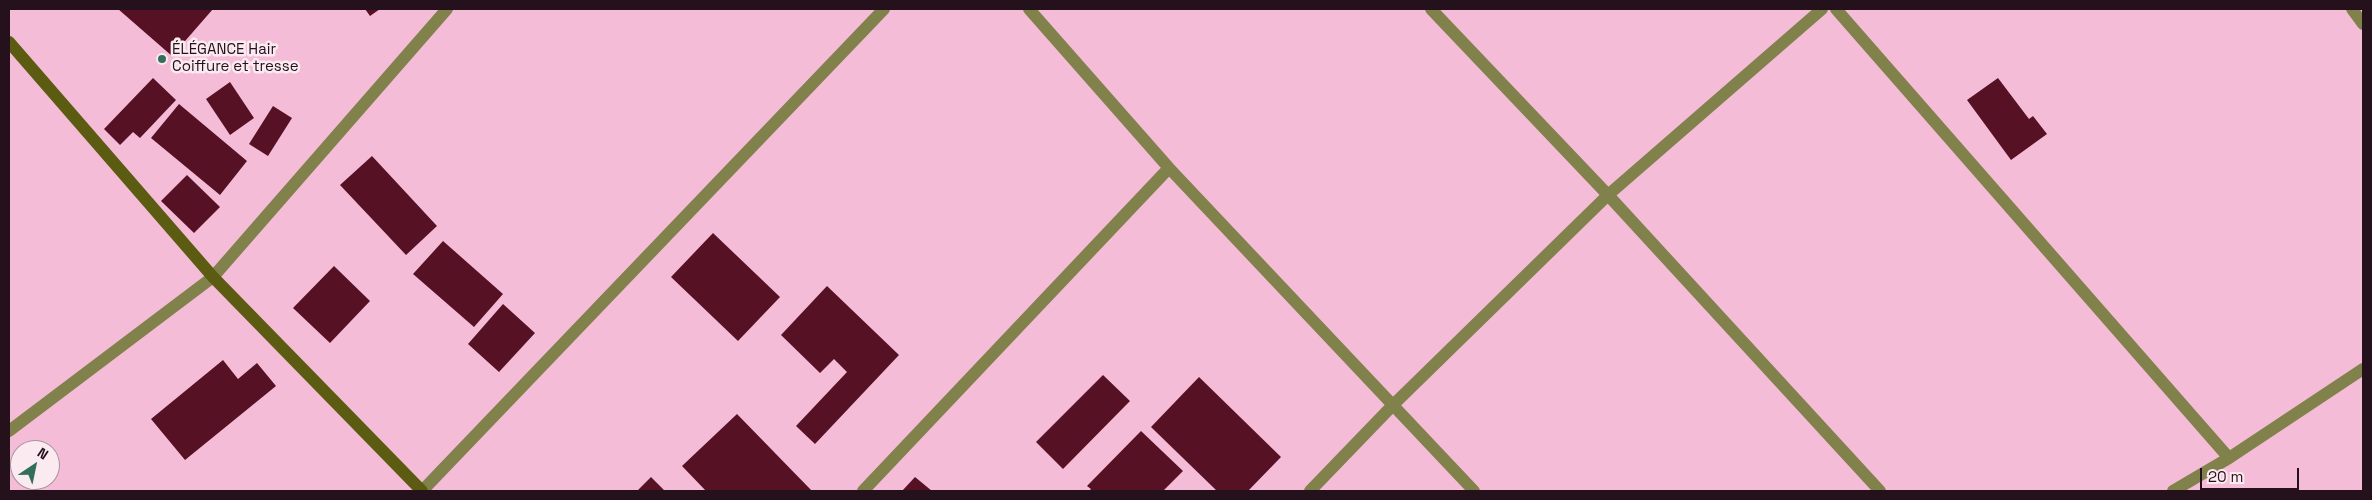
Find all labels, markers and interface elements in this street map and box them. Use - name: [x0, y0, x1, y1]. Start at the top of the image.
- place label: ÉLÉGANCE Hair Coiffure et tresse: [172, 41, 299, 76]
- marker: ÉLÉGANCE Hair Coiffure et tresse: [156, 53, 168, 65]
- north arrow: [10, 440, 60, 490]
- text: N: [34, 443, 52, 463]
- scale bar: [2202, 458, 2301, 490]
- text: 20 m: [2208, 467, 2243, 486]

